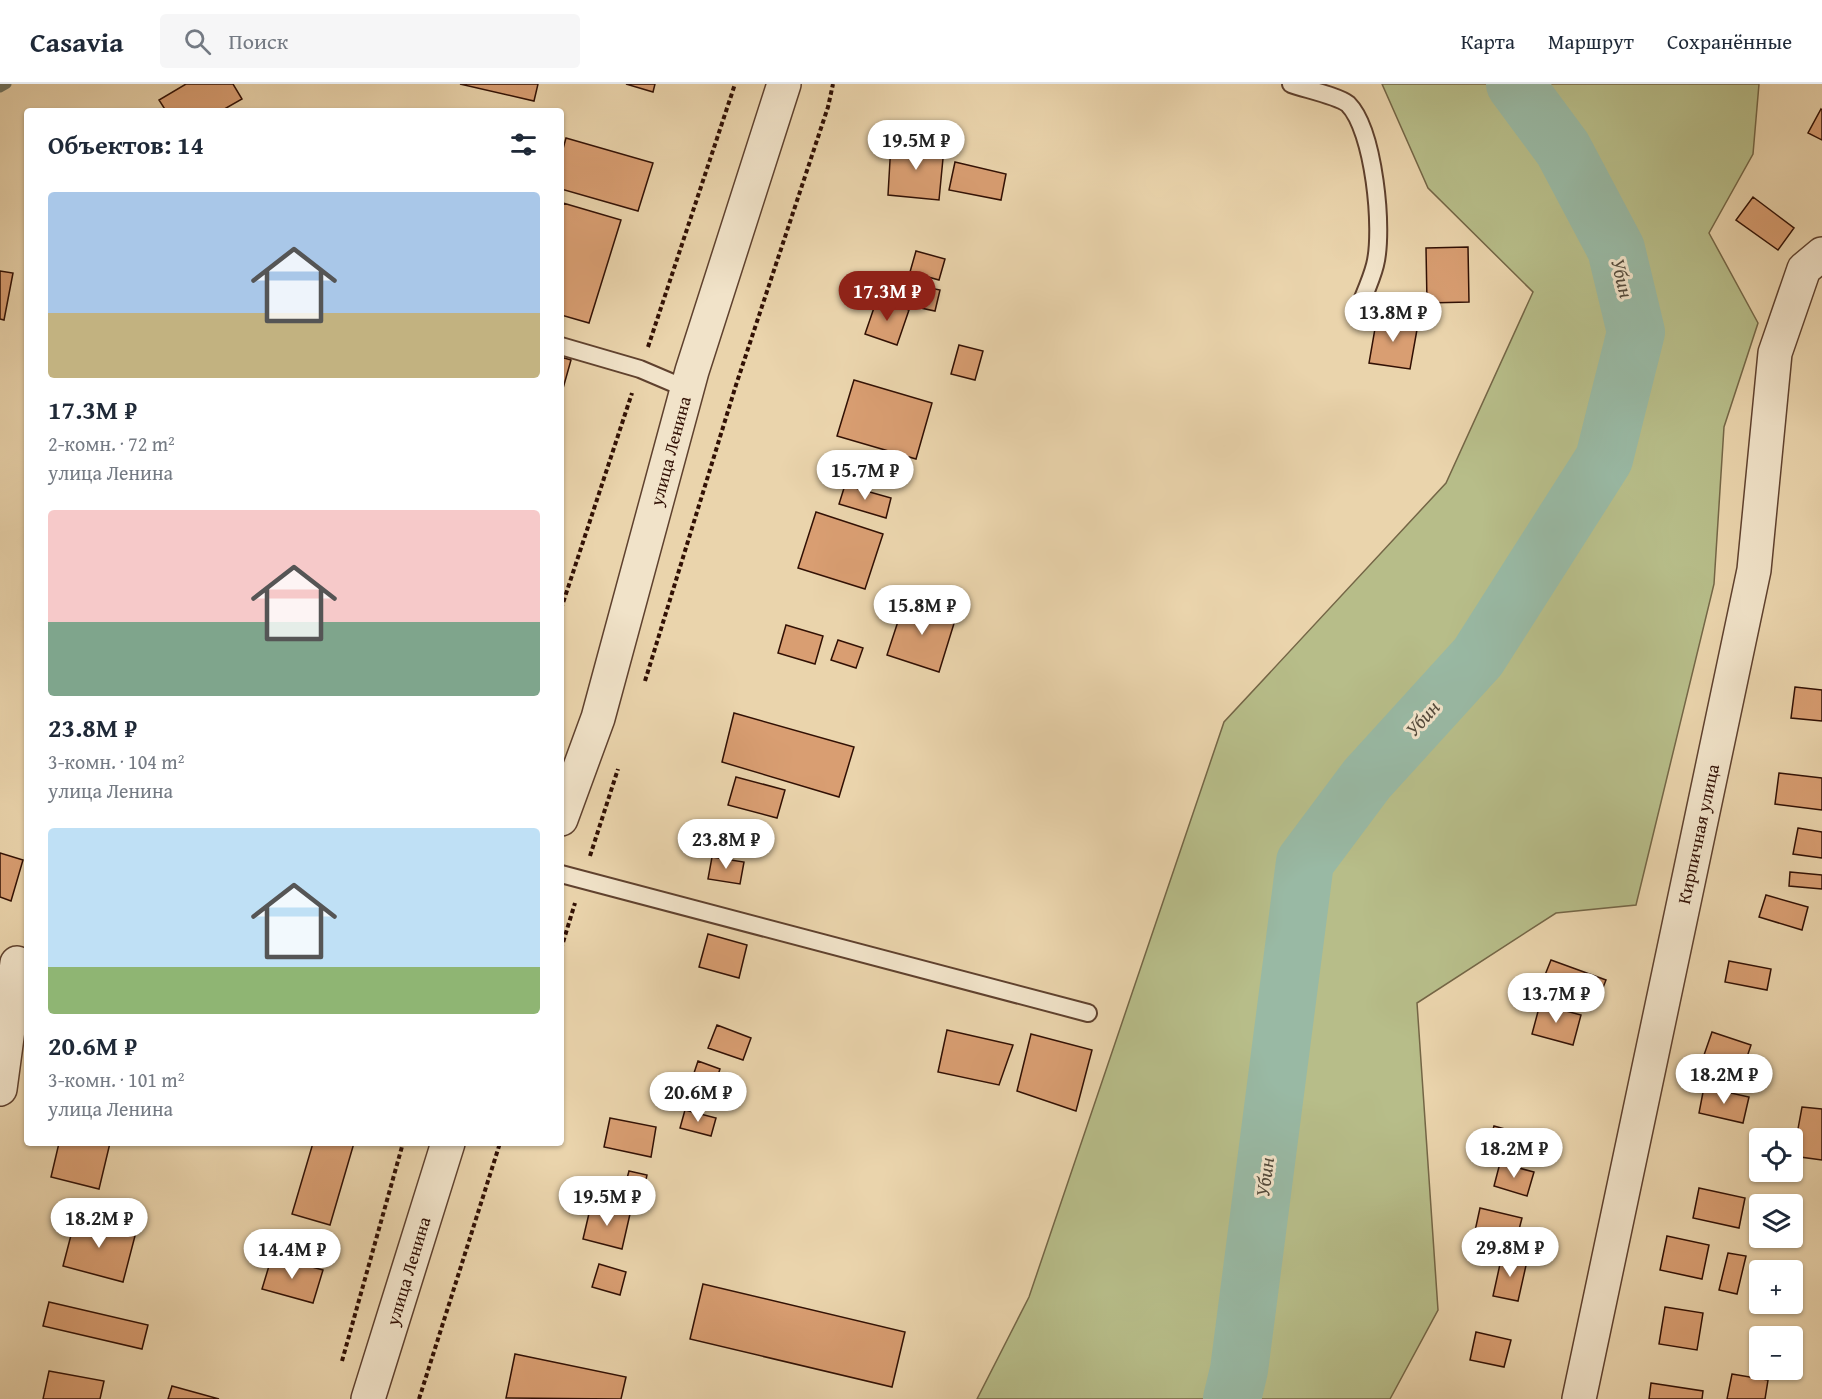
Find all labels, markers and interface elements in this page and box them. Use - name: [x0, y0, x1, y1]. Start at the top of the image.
- search box: [160, 14, 580, 68]
- text: Casavia: [30, 21, 124, 62]
- icon: search: [181, 25, 214, 58]
- text: Поиск: [229, 25, 288, 57]
- text: Карта: [1461, 26, 1515, 57]
- text: Маршрут: [1548, 26, 1634, 57]
- text: Сохранённые: [1667, 26, 1792, 57]
- pin: 19.5M ₽: [861, 120, 971, 171]
- text: Объектов: 14: [48, 125, 204, 164]
- text: 19.5M ₽: [882, 125, 950, 154]
- icon: filters: [507, 128, 540, 161]
- icon: home: [240, 231, 348, 339]
- water label: Убин: [1604, 255, 1642, 301]
- pin: 17.3M ₽: [832, 271, 942, 322]
- text: 17.3M ₽: [853, 276, 921, 305]
- pin: 13.8M ₽: [1338, 292, 1448, 343]
- text: 13.8M ₽: [1359, 297, 1427, 326]
- text: 17.3M ₽: [48, 390, 137, 429]
- street label: улица Ленина: [642, 393, 698, 510]
- text: 2-комн. · 72 m²: [48, 429, 175, 458]
- pin: 15.7M ₽: [810, 450, 920, 501]
- text: 15.7M ₽: [831, 455, 899, 484]
- text: улица Ленина: [48, 458, 173, 487]
- icon: home: [240, 549, 348, 657]
- pin: 15.8M ₽: [867, 585, 977, 636]
- text: 15.8M ₽: [888, 590, 956, 619]
- water label: Убин: [1398, 693, 1446, 743]
- text: 23.8M ₽: [48, 708, 137, 747]
- text: 3-комн. · 104 m²: [48, 747, 184, 776]
- street label: Кирпичная улица: [1670, 761, 1726, 907]
- text: улица Ленина: [48, 776, 173, 805]
- pin: 23.8M ₽: [671, 819, 781, 870]
- text: 23.8M ₽: [692, 824, 760, 853]
- icon: home: [240, 867, 348, 975]
- pin: 13.7M ₽: [1501, 973, 1611, 1024]
- text: 13.7M ₽: [1522, 978, 1590, 1007]
- text: 20.6M ₽: [48, 1026, 137, 1065]
- pin: 18.2M ₽: [1669, 1054, 1779, 1105]
- text: 18.2M ₽: [1690, 1059, 1758, 1088]
- text: 3-комн. · 101 m²: [48, 1065, 184, 1094]
- pin: 20.6M ₽: [643, 1072, 753, 1123]
- text: 20.6M ₽: [664, 1077, 732, 1106]
- text: улица Ленина: [48, 1094, 173, 1123]
- pin: 18.2M ₽: [1459, 1128, 1569, 1179]
- map controls: [1749, 1128, 1803, 1380]
- button: locate: [1749, 1128, 1803, 1182]
- text: 18.2M ₽: [1480, 1133, 1548, 1162]
- water label: Убин: [1247, 1155, 1281, 1199]
- pin: 19.5M ₽: [552, 1176, 662, 1227]
- text: 19.5M ₽: [573, 1181, 641, 1210]
- button: layers: [1749, 1194, 1803, 1248]
- pin: 18.2M ₽: [44, 1198, 154, 1249]
- text: 18.2M ₽: [65, 1203, 133, 1232]
- street label: улица Ленина: [378, 1213, 437, 1330]
- pin: 29.8M ₽: [1455, 1227, 1565, 1278]
- pin: 14.4M ₽: [237, 1229, 347, 1280]
- text: 29.8M ₽: [1476, 1232, 1544, 1261]
- text: 14.4M ₽: [258, 1234, 326, 1263]
- button: +: [1749, 1260, 1803, 1314]
- button: −: [1749, 1326, 1803, 1380]

